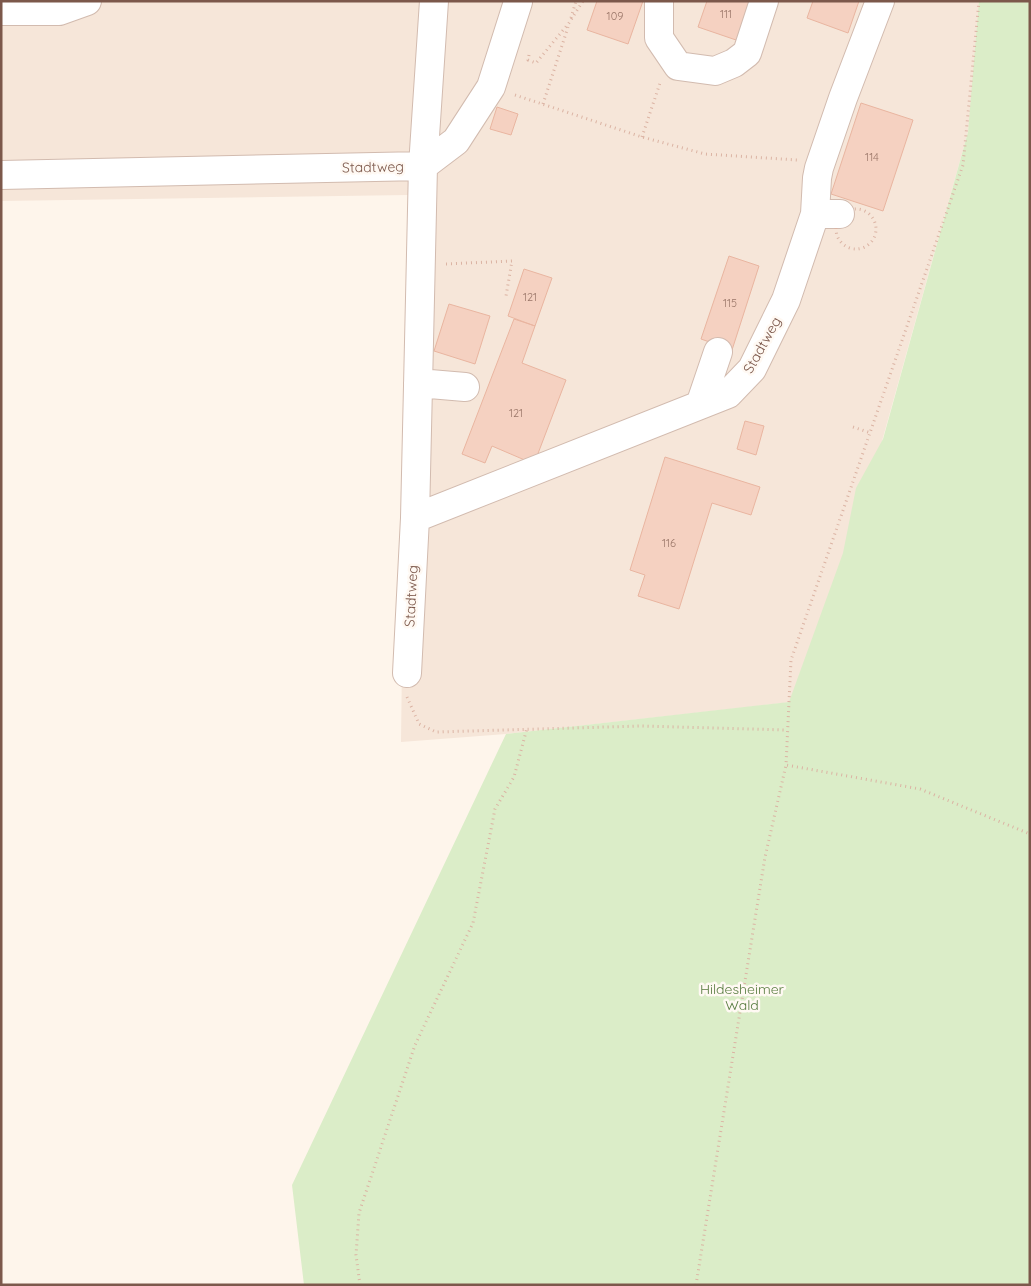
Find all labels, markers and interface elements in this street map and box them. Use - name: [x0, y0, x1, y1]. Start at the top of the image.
- house number: 111: [720, 7, 732, 21]
- house number: 109: [607, 9, 623, 23]
- house number: 114: [865, 150, 879, 164]
- street label: Stadtweg: [342, 157, 404, 177]
- house number: 121: [523, 290, 537, 304]
- house number: 115: [723, 296, 737, 310]
- street label: Stadtweg: [739, 314, 785, 376]
- house number: 121: [509, 406, 523, 420]
- house number: 116: [662, 536, 676, 550]
- street label: Stadtweg: [400, 565, 422, 627]
- park label: Hildesheimer Wald: [700, 980, 785, 1014]

